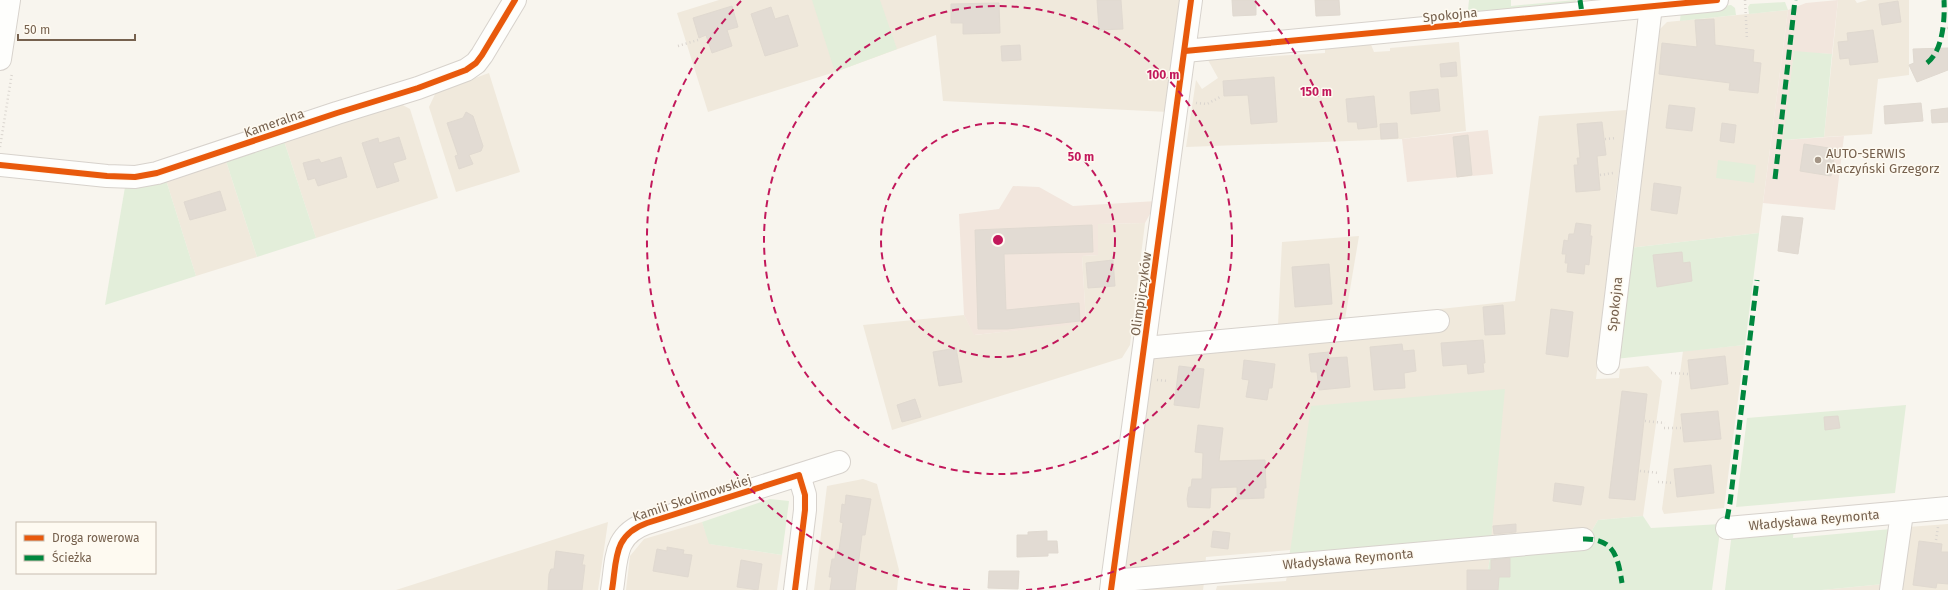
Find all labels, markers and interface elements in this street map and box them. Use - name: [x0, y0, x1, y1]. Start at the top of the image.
- street label: Spokojna: [1422, 5, 1478, 25]
- scale bar: [18, 16, 135, 42]
- text: 50 m: [24, 23, 50, 37]
- text: 100 m: [1147, 68, 1179, 82]
- text: 150 m: [1300, 85, 1332, 99]
- street label: Kameralna: [242, 106, 306, 140]
- place label: AUTO-SERWIS Maczyński Grzegorz: [1826, 146, 1940, 176]
- text: 50 m: [1068, 150, 1094, 164]
- marker: AUTO-SERWIS Maczyński Grzegorz: [1813, 155, 1823, 165]
- centre of rings: [991, 233, 1005, 247]
- street label: Olimpijczyków: [1128, 251, 1154, 337]
- street label: Spokojna: [1605, 276, 1625, 332]
- street label: Kamili Skolimowskiej: [631, 472, 753, 524]
- street label: Władysława Reymonta: [1748, 507, 1880, 533]
- legend: [16, 522, 156, 574]
- text: Droga rowerowa: [52, 531, 139, 545]
- street label: Władysława Reymonta: [1282, 546, 1414, 572]
- text: Ścieżka: [52, 550, 92, 565]

